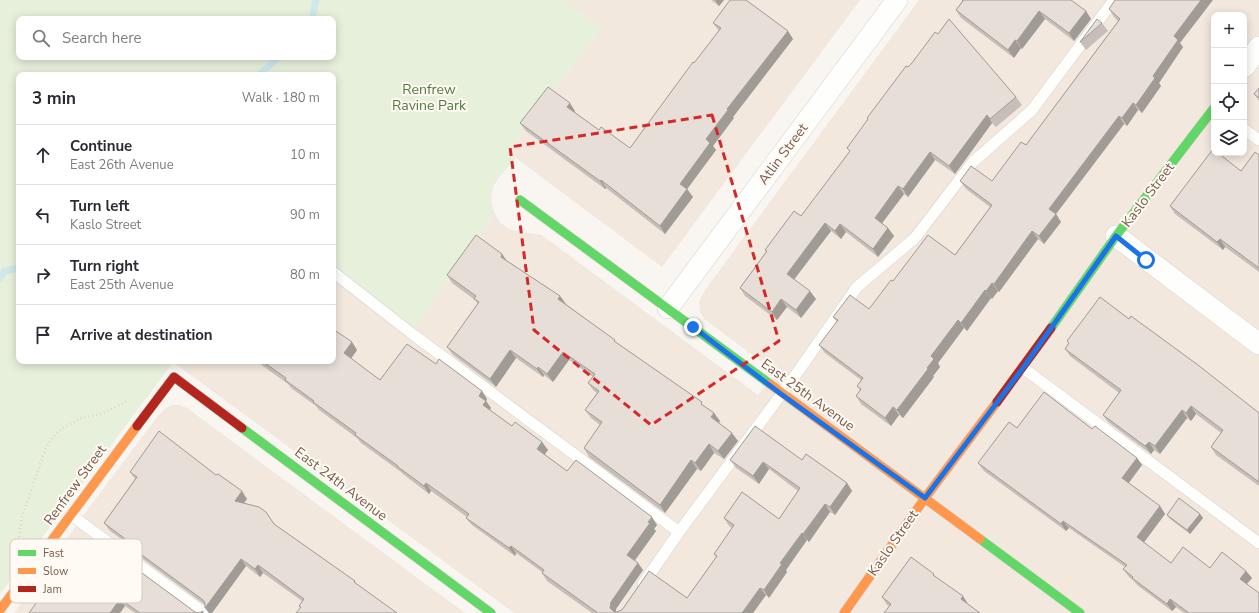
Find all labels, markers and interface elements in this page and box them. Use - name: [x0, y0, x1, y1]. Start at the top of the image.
- map controls: [1211, 12, 1247, 156]
- button: +: [1211, 12, 1247, 48]
- search box: [16, 16, 336, 60]
- icon: search: [30, 27, 52, 49]
- text: Search here: [62, 28, 142, 48]
- button: −: [1211, 48, 1247, 84]
- park label: Renfrew Ravine Park: [392, 80, 467, 115]
- button: locate: [1211, 84, 1247, 120]
- text: 3 min: [32, 87, 76, 110]
- text: Walk · 180 m: [242, 89, 320, 107]
- street label: Atlin Street: [754, 119, 812, 188]
- button: layers: [1211, 120, 1247, 156]
- text: Continue: [70, 136, 132, 156]
- icon: ahead: [32, 144, 54, 166]
- text: 10 m: [290, 146, 320, 164]
- text: East 26th Avenue: [70, 156, 174, 174]
- street label: Kaslo Street: [1117, 159, 1179, 231]
- text: Turn left: [70, 196, 129, 216]
- icon: left: [32, 204, 54, 226]
- text: 90 m: [290, 206, 320, 224]
- text: Kaslo Street: [70, 216, 141, 234]
- route start: [1137, 251, 1155, 269]
- text: Turn right: [70, 256, 139, 276]
- icon: right: [32, 264, 54, 286]
- text: 80 m: [290, 266, 320, 284]
- text: East 25th Avenue: [70, 276, 174, 294]
- route end: [684, 318, 702, 336]
- icon: arrive: [32, 324, 54, 346]
- text: Arrive at destination: [70, 325, 213, 345]
- street label: East 25th Avenue: [757, 355, 859, 435]
- street label: Renfrew Street: [39, 441, 111, 529]
- street label: East 24th Avenue: [291, 443, 391, 525]
- street label: Kaslo Street: [863, 506, 923, 580]
- legend: [10, 539, 142, 603]
- text: Fast: [43, 546, 64, 561]
- text: Slow: [43, 564, 68, 579]
- text: Jam: [42, 582, 62, 597]

